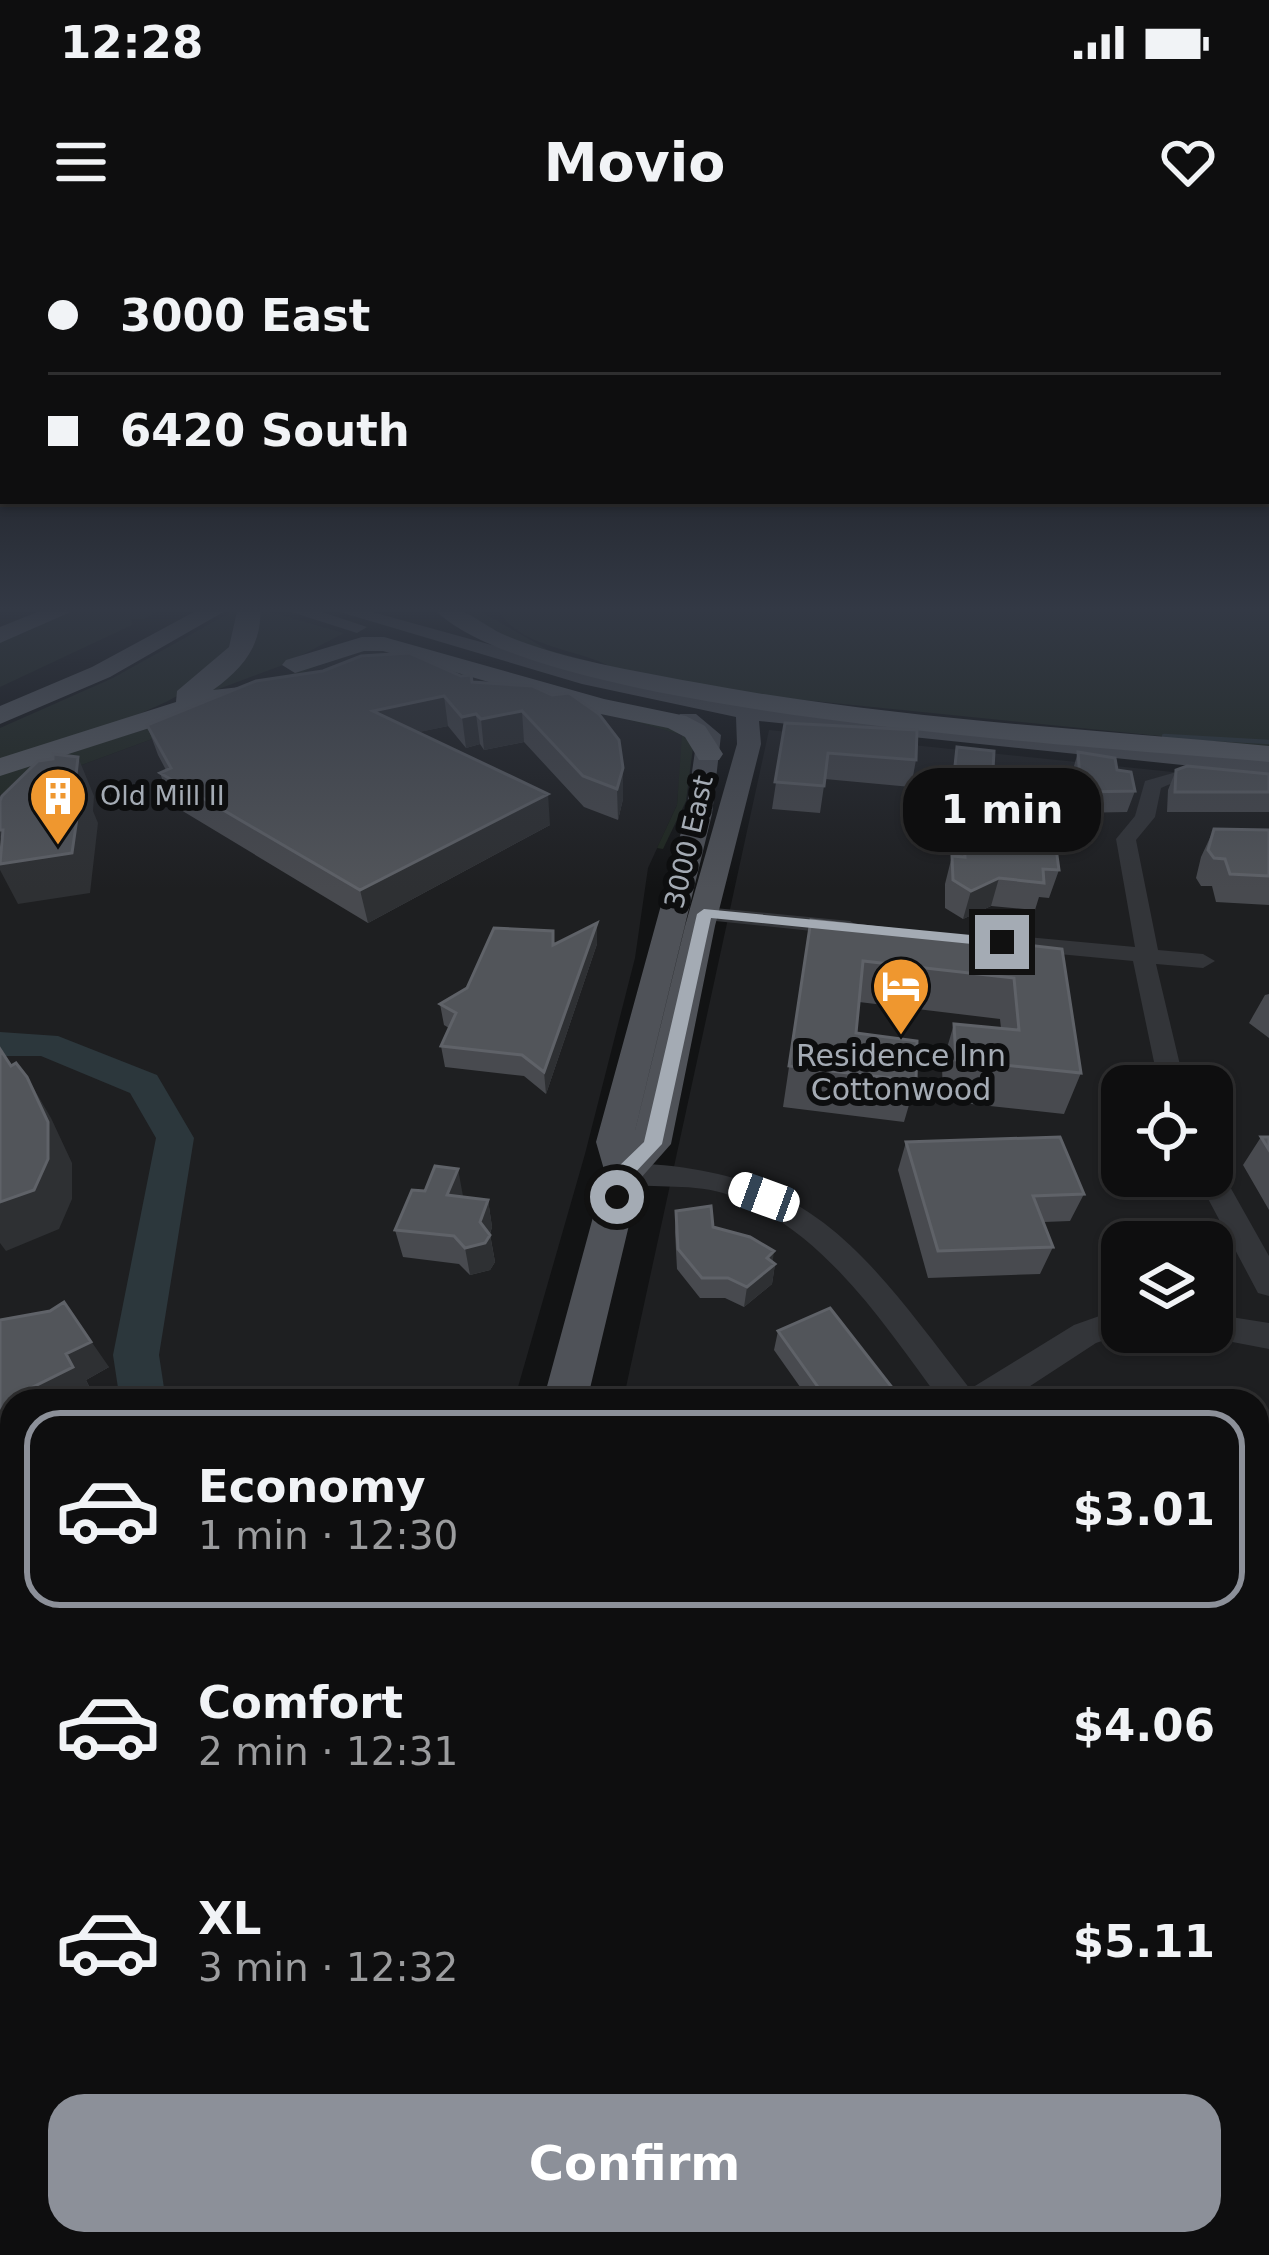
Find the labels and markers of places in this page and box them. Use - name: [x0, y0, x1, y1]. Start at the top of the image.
- building icon: Old Mill II: [27, 765, 89, 847]
- place label: Old Mill II: [100, 780, 225, 811]
- hotel icon: Residence Inn Cottonwood: [870, 955, 932, 1037]
- place label: Residence Inn Cottonwood: [796, 1038, 1006, 1107]

